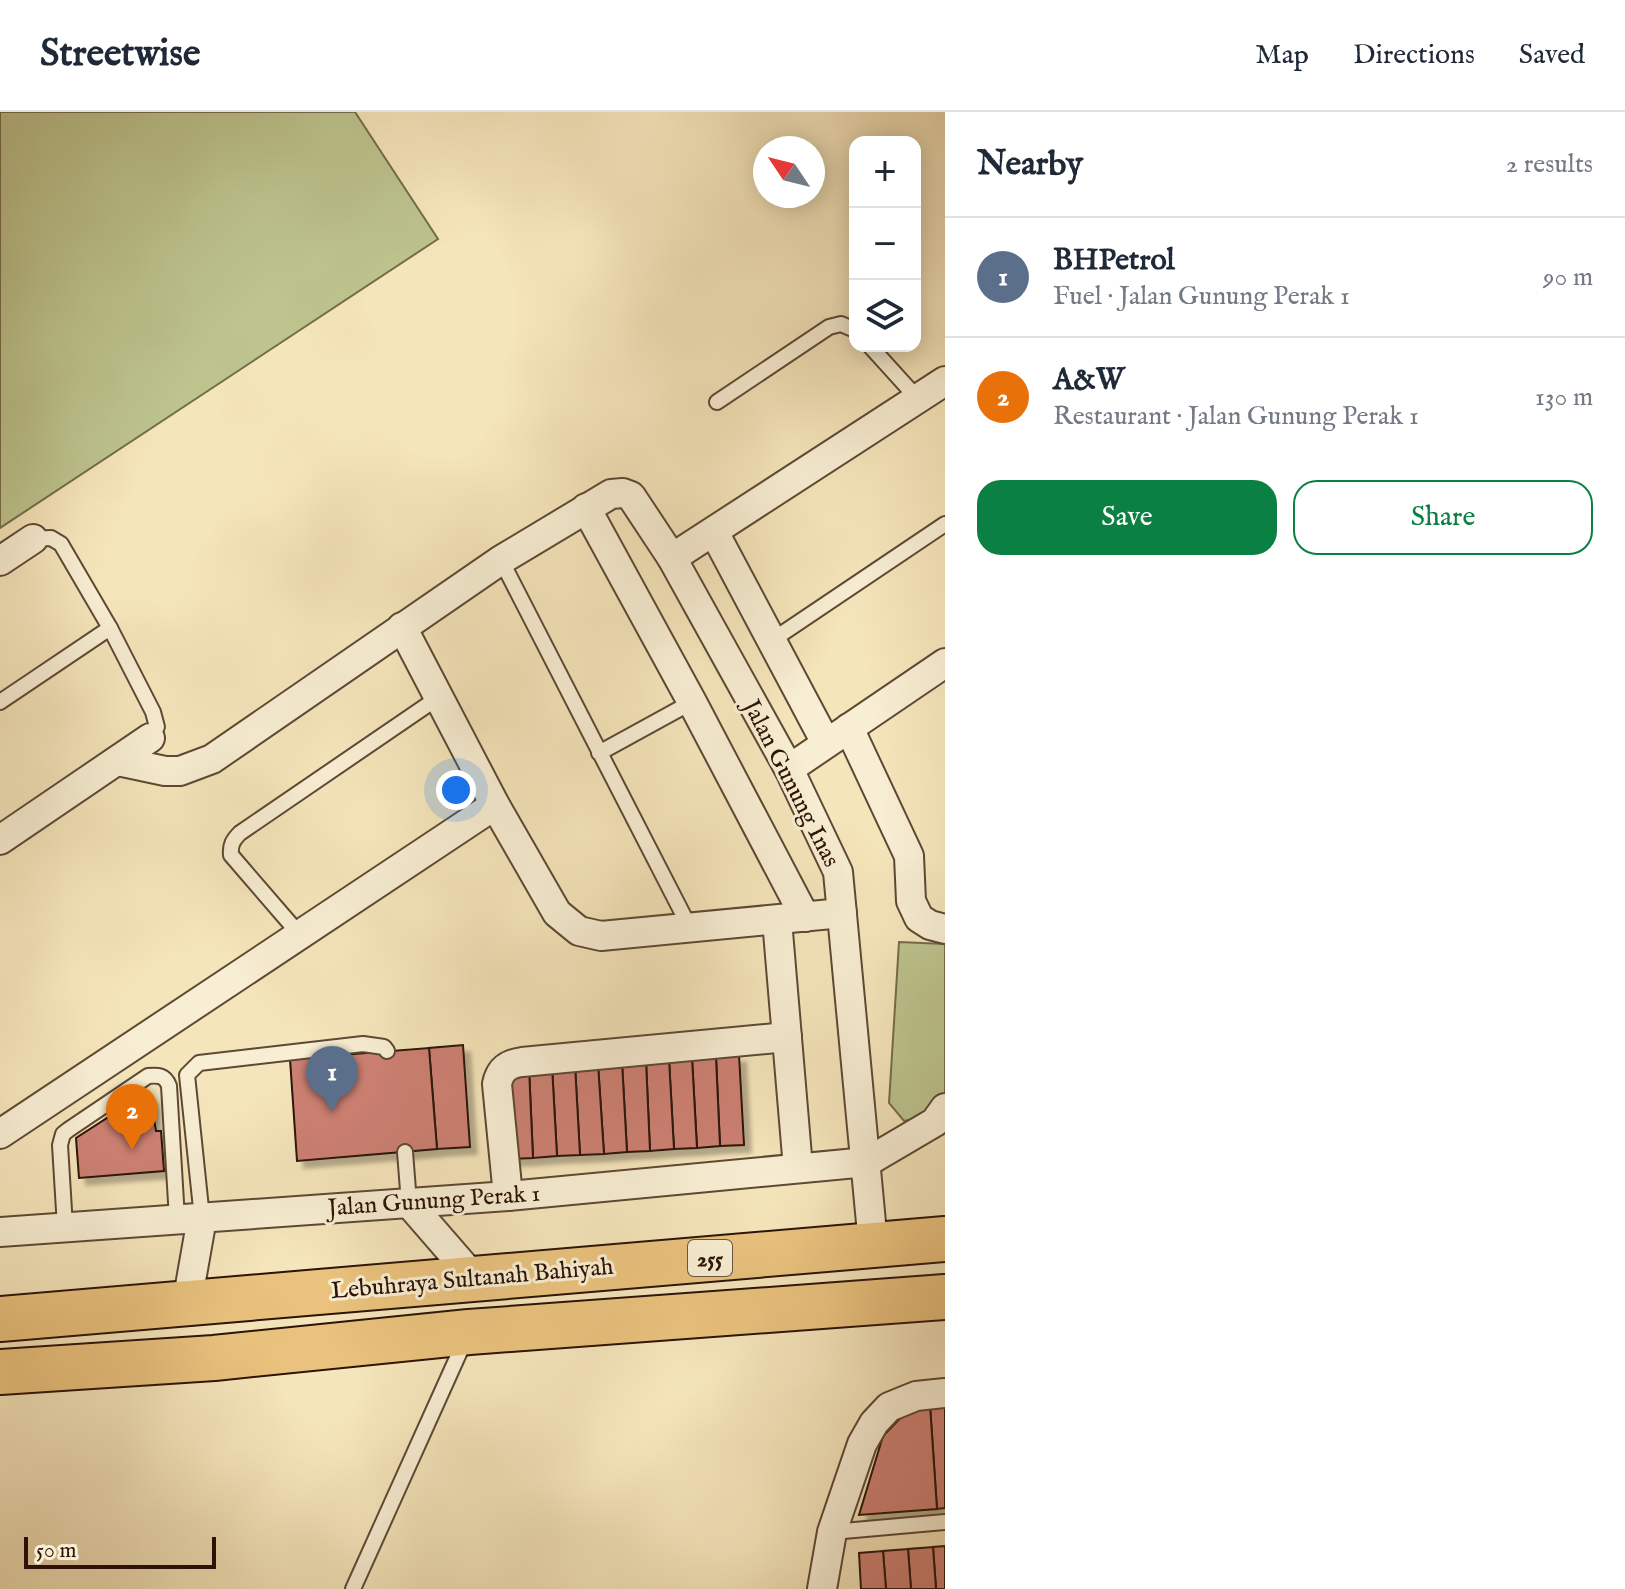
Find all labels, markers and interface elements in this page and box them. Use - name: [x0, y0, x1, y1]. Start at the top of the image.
- text: Streetwise: [40, 31, 200, 79]
- text: Map: [1255, 38, 1309, 73]
- text: Directions: [1353, 38, 1475, 73]
- text: Saved: [1519, 38, 1585, 73]
- north arrow: [753, 136, 825, 208]
- map controls: [849, 136, 921, 352]
- button: +: [849, 136, 921, 208]
- text: Nearby: [977, 143, 1083, 186]
- text: 2 results: [1506, 148, 1593, 181]
- button: −: [849, 208, 921, 280]
- text: BHPetrol: [1053, 242, 1175, 280]
- text: 1: [998, 261, 1008, 294]
- text: 90 m: [1543, 261, 1593, 294]
- button: layers: [849, 280, 921, 352]
- text: Fuel · Jalan Gunung Perak 1: [1053, 280, 1350, 313]
- text: A&W: [1053, 362, 1124, 400]
- text: 2: [997, 381, 1009, 414]
- text: 130 m: [1535, 381, 1593, 414]
- text: Restaurant · Jalan Gunung Perak 1: [1053, 400, 1419, 433]
- button: Save: [977, 480, 1277, 555]
- button: Share: [1293, 480, 1593, 555]
- street label: Jalan Gunung Inas: [734, 692, 846, 873]
- your location: [436, 770, 476, 810]
- pin: 1: [306, 1046, 358, 1112]
- pin: 2: [106, 1084, 158, 1150]
- street label: Jalan Gunung Perak 1: [324, 1179, 541, 1225]
- road number: 255: [688, 1240, 732, 1276]
- street label: Lebuhraya Sultanah Bahiyah: [330, 1252, 615, 1307]
- scale bar: [24, 1533, 216, 1569]
- text: 50 m: [36, 1537, 77, 1565]

